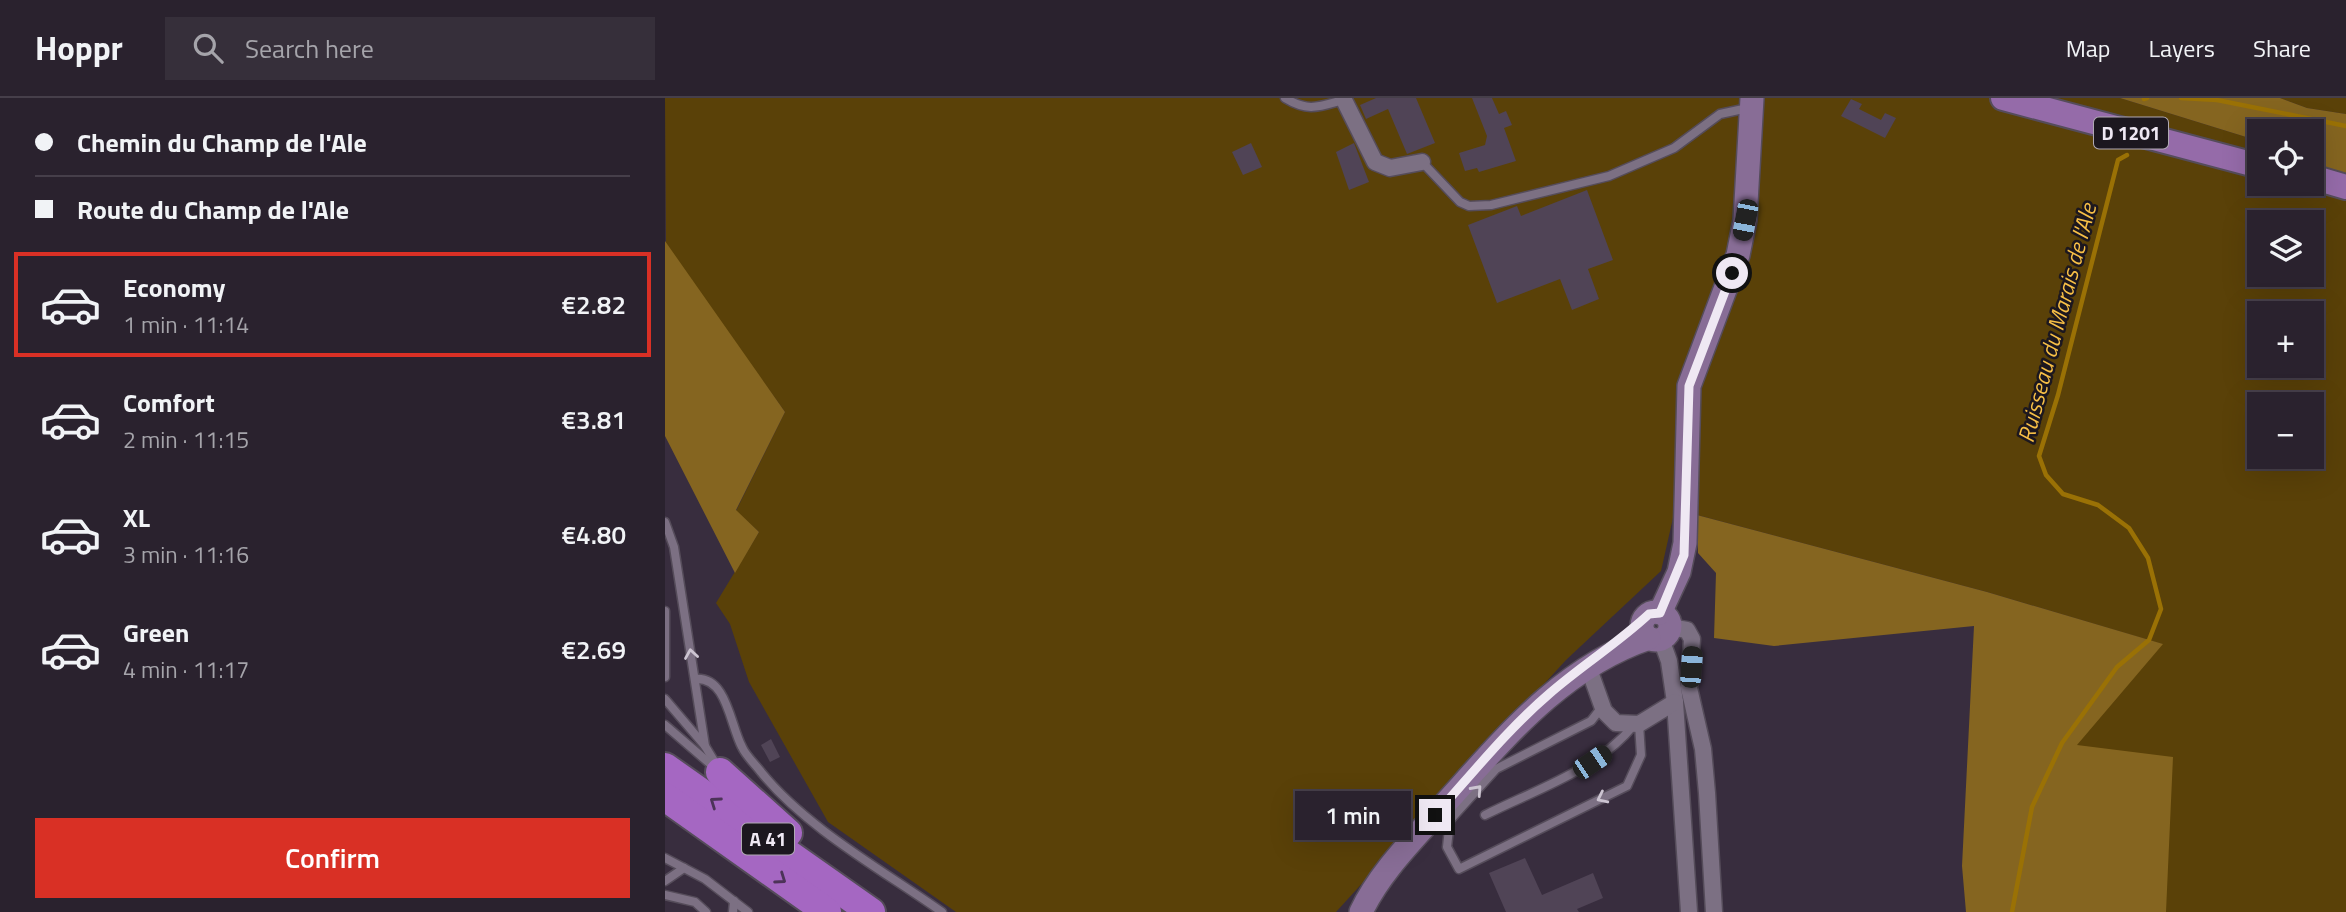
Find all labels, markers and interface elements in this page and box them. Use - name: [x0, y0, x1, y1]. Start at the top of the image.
- search box: [165, 17, 655, 80]
- text: Hoppr: [35, 23, 123, 73]
- icon: search: [189, 29, 227, 67]
- text: Search here: [245, 29, 374, 68]
- text: Map: [2066, 30, 2111, 66]
- text: Layers: [2149, 30, 2215, 66]
- text: Share: [2253, 30, 2311, 66]
- road number: D 1201: [2094, 118, 2168, 148]
- map controls: [2247, 119, 2324, 469]
- button: locate: [2247, 119, 2324, 196]
- text: Chemin du Champ de l'Ale: [77, 123, 367, 162]
- text: Route du Champ de l'Ale: [77, 190, 349, 229]
- car: [1731, 197, 1760, 243]
- water label: Ruisseau du Marais de l'Ale: [2008, 198, 2106, 446]
- button: layers: [2247, 210, 2324, 287]
- route start: [1716, 257, 1748, 289]
- text: Economy: [123, 268, 225, 307]
- icon: car: [39, 273, 102, 336]
- text: €2.82: [562, 285, 626, 324]
- button: +: [2247, 301, 2324, 378]
- text: 1 min · 11:14: [123, 307, 249, 342]
- text: Comfort: [123, 383, 215, 422]
- icon: car: [39, 388, 102, 451]
- button: −: [2247, 392, 2324, 469]
- text: €3.81: [562, 400, 626, 439]
- text: 2 min · 11:15: [123, 422, 249, 457]
- text: XL: [123, 498, 150, 537]
- icon: car: [39, 503, 102, 566]
- text: €4.80: [562, 515, 626, 554]
- text: 3 min · 11:16: [123, 537, 249, 572]
- text: Green: [123, 613, 189, 652]
- icon: car: [39, 618, 102, 681]
- text: €2.69: [562, 630, 626, 669]
- car: [1680, 645, 1703, 689]
- one-way arrow: [684, 648, 699, 660]
- text: 4 min · 11:17: [123, 652, 249, 687]
- car: [1569, 742, 1616, 782]
- one-way arrow: [1469, 785, 1481, 798]
- callout: 1 min: [1295, 790, 1411, 840]
- one-way arrow: [1597, 790, 1609, 804]
- one-way arrow: [710, 798, 723, 810]
- text: 1 min: [1325, 798, 1381, 833]
- route end: [1419, 799, 1451, 831]
- button: Confirm: [35, 818, 630, 898]
- road number: A 41: [742, 824, 794, 854]
- one-way arrow: [773, 871, 786, 883]

